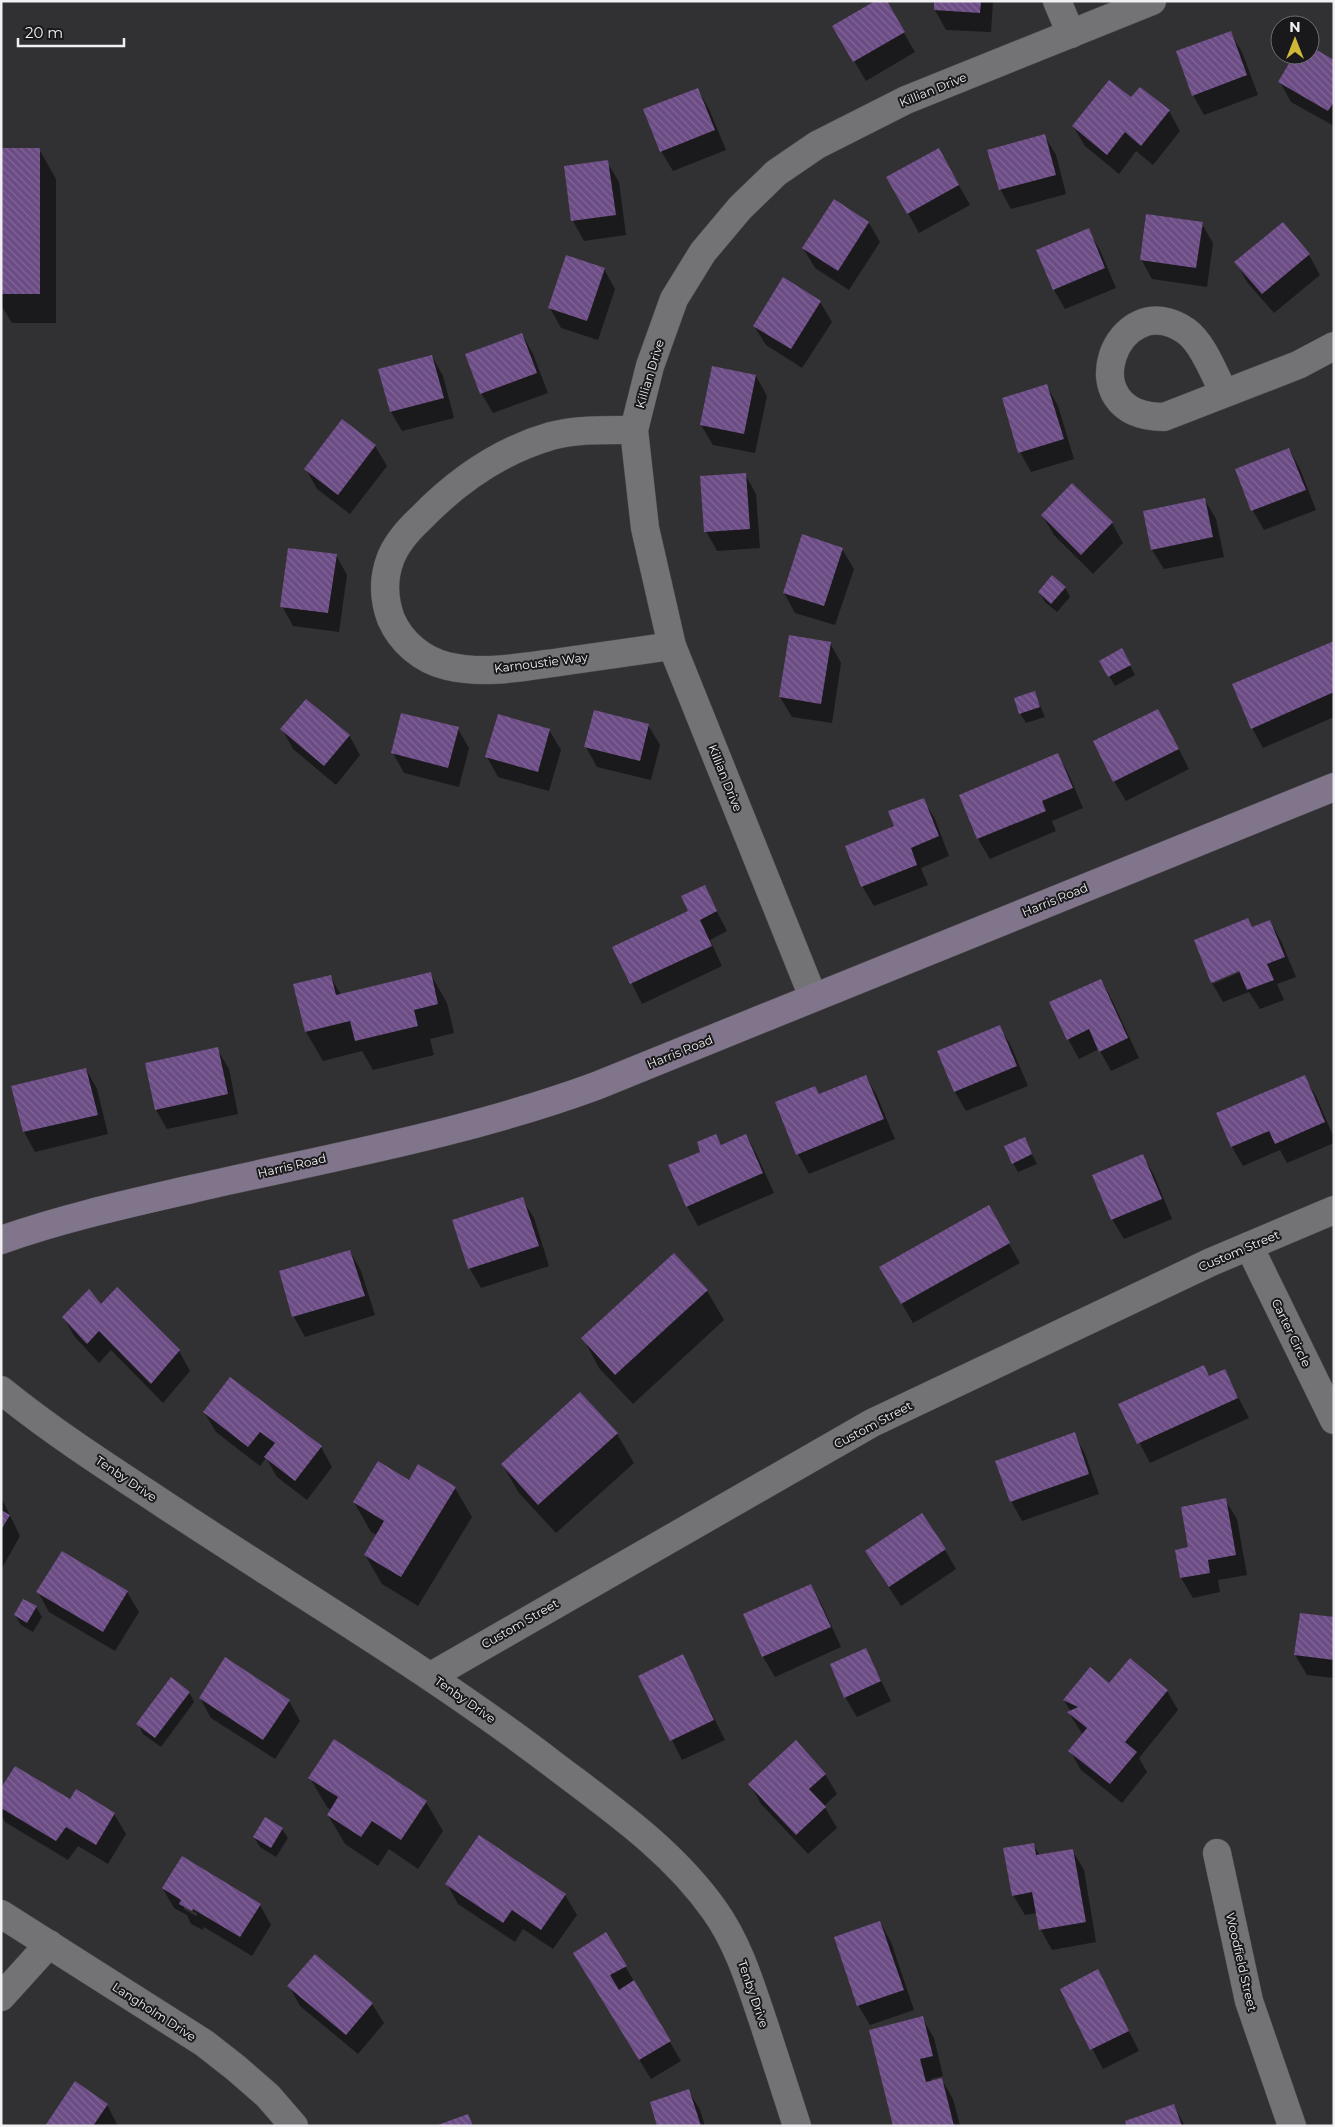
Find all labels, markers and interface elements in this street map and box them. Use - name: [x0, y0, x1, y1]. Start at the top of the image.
- scale bar: [18, 15, 124, 47]
- north arrow: [1270, 15, 1320, 65]
- text: N: [1289, 18, 1301, 36]
- text: 20 m: [25, 23, 63, 42]
- street label: Killian Drive: [897, 69, 969, 110]
- street label: Killian Drive: [632, 338, 667, 410]
- street label: Karnoustie Way: [493, 649, 589, 676]
- street label: Killian Drive: [705, 742, 746, 814]
- street label: Harris Road: [1020, 879, 1090, 920]
- street label: Harris Road: [645, 1031, 715, 1072]
- street label: Harris Road: [256, 1150, 328, 1181]
- street label: Custom Street: [1196, 1227, 1282, 1274]
- street label: Carter Circle: [1269, 1296, 1314, 1369]
- street label: Custom Street: [831, 1398, 915, 1451]
- street label: Tenby Drive: [93, 1453, 160, 1505]
- street label: Custom Street: [479, 1595, 561, 1652]
- street label: Tenby Drive: [432, 1673, 499, 1726]
- street label: Woodfield Street: [1223, 1911, 1260, 2013]
- street label: Tenby Drive: [735, 1958, 772, 2030]
- street label: Langholm Drive: [110, 1979, 199, 2044]

